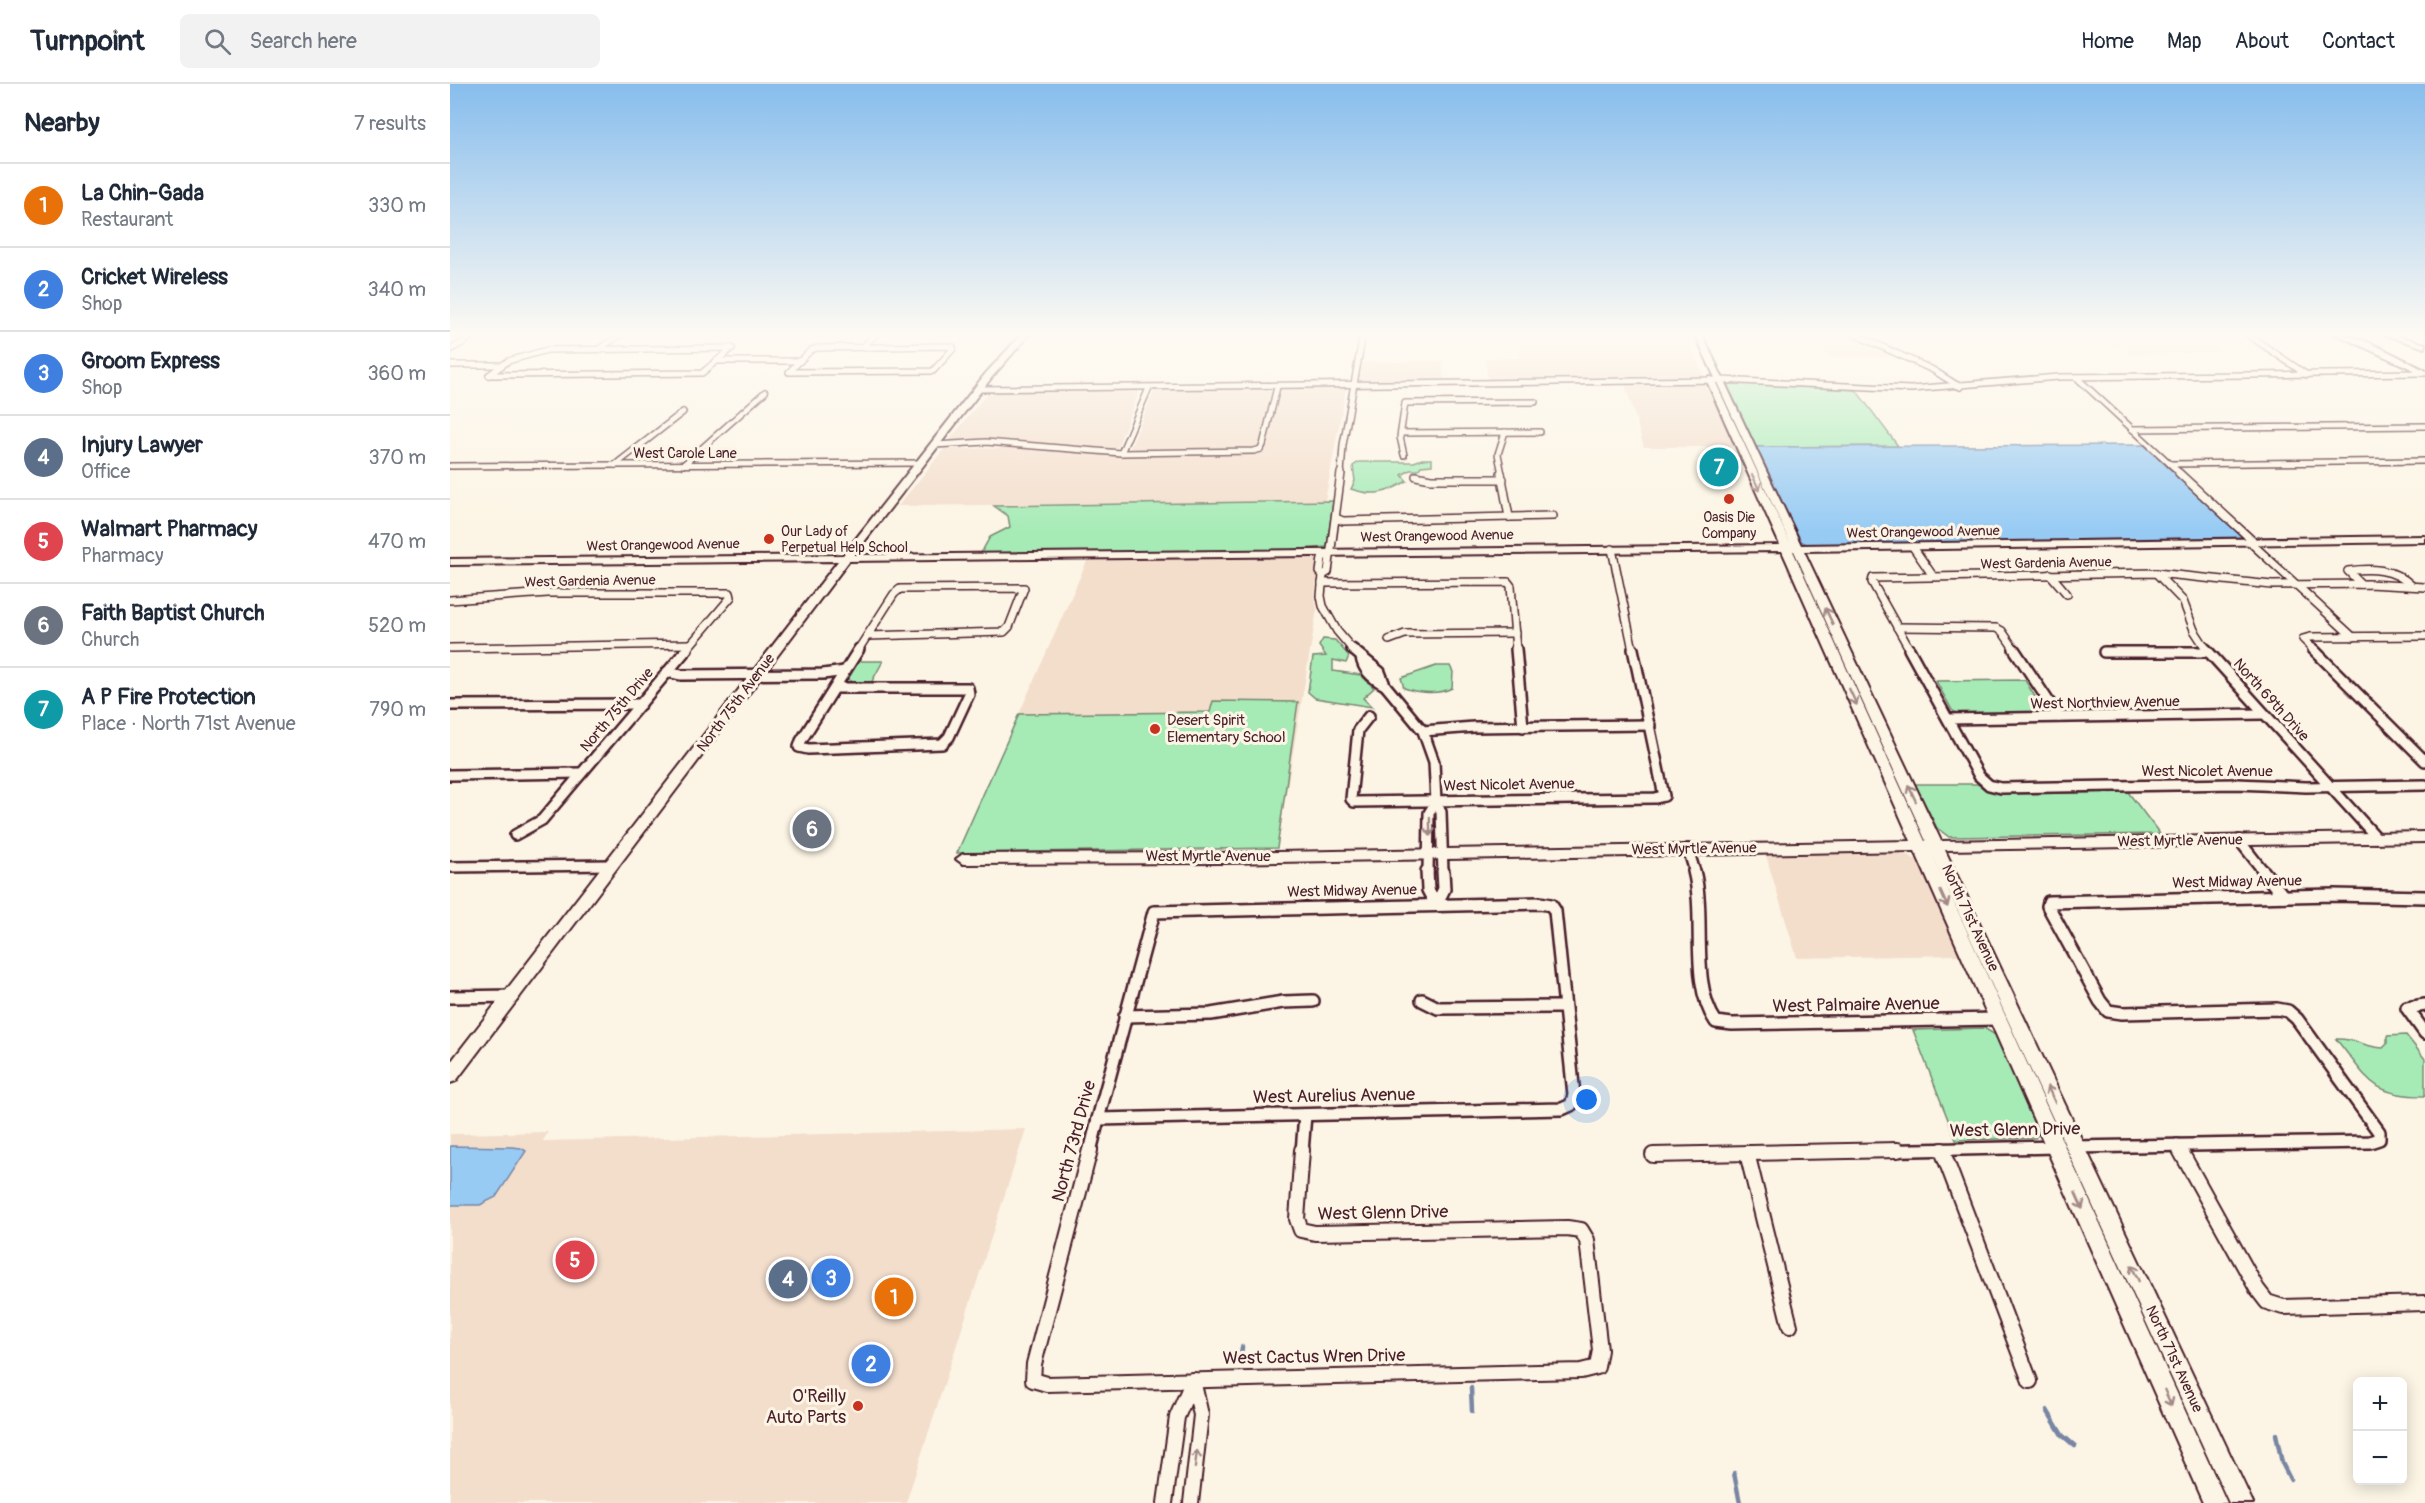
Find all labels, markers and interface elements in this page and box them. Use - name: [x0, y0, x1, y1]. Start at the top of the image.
- search box: [180, 14, 600, 68]
- text: Turnpoint: [30, 24, 144, 59]
- icon: search: [201, 25, 234, 58]
- text: Search here: [249, 27, 357, 55]
- text: Home: [2081, 28, 2134, 55]
- text: Map: [2167, 28, 2202, 55]
- text: About: [2235, 28, 2289, 55]
- text: Contact: [2322, 28, 2395, 55]
- text: Nearby: [24, 107, 100, 139]
- text: 7 results: [354, 111, 426, 136]
- text: La Chin-Gada: [81, 179, 204, 207]
- text: 1: [40, 193, 47, 218]
- text: 330 m: [368, 193, 426, 218]
- text: Restaurant: [81, 207, 173, 232]
- text: Cricket Wireless: [81, 263, 228, 291]
- text: 2: [38, 277, 49, 302]
- text: 340 m: [367, 277, 426, 302]
- text: Shop: [81, 291, 122, 316]
- text: Groom Express: [81, 347, 220, 375]
- text: 3: [38, 361, 49, 386]
- text: 360 m: [367, 361, 426, 386]
- text: Shop: [81, 375, 122, 400]
- text: Injury Lawyer: [81, 431, 203, 459]
- pin: 7: [1700, 444, 1738, 490]
- text: 4: [38, 445, 49, 470]
- text: 370 m: [369, 445, 426, 470]
- street label: West Carole Lane: [633, 445, 737, 462]
- text: Office: [81, 459, 130, 484]
- one-way arrow: [1751, 473, 1763, 491]
- marker: Oasis Die Company: [1722, 492, 1736, 506]
- place label: Oasis Die Company: [1702, 509, 1756, 542]
- text: Walmart Pharmacy: [81, 515, 257, 543]
- street label: West Orangewood Avenue: [1846, 522, 2000, 542]
- place label: Our Lady of Perpetual Help School: [781, 523, 908, 556]
- street label: West Orangewood Avenue: [1360, 526, 1514, 546]
- text: 5: [38, 529, 49, 554]
- text: 470 m: [368, 529, 426, 554]
- marker: Our Lady of Perpetual Help School: [762, 532, 776, 546]
- street label: West Orangewood Avenue: [586, 535, 740, 555]
- text: Pharmacy: [81, 543, 164, 568]
- street label: West Gardenia Avenue: [1980, 553, 2112, 573]
- street label: West Gardenia Avenue: [524, 571, 656, 591]
- text: Faith Baptist Church: [81, 599, 265, 627]
- one-way arrow: [1823, 607, 1835, 625]
- text: 6: [38, 613, 49, 638]
- text: 520 m: [368, 613, 426, 638]
- text: Church: [81, 627, 139, 652]
- street label: North 75th Avenue: [693, 650, 780, 756]
- street label: North 69th Drive: [2229, 655, 2313, 746]
- street label: North 75th Drive: [576, 663, 658, 756]
- text: A P Fire Protection: [81, 683, 256, 711]
- one-way arrow: [1847, 688, 1859, 706]
- street label: West Northview Avenue: [2030, 692, 2180, 714]
- text: 7: [38, 697, 49, 722]
- text: 790 m: [369, 697, 426, 722]
- text: Place · North 71st Avenue: [81, 711, 296, 736]
- place label: Desert Spirit Elementary School: [1167, 711, 1286, 747]
- marker: Desert Spirit Elementary School: [1148, 722, 1162, 736]
- street label: West Nicolet Avenue: [2141, 762, 2273, 781]
- street label: West Nicolet Avenue: [1443, 774, 1575, 796]
- one-way arrow: [1905, 784, 1917, 802]
- pin: 6: [792, 806, 832, 852]
- one-way arrow: [1424, 816, 1436, 836]
- street label: West Myrtle Avenue: [2117, 830, 2243, 852]
- street label: West Myrtle Avenue: [1631, 838, 1757, 860]
- street label: West Myrtle Avenue: [1145, 847, 1271, 866]
- street label: North 71st Avenue: [1937, 862, 2003, 975]
- street label: West Midway Avenue: [2172, 871, 2303, 893]
- street label: West Midway Avenue: [1287, 880, 1418, 902]
- one-way arrow: [1938, 890, 1950, 908]
- street label: West Palmaire Avenue: [1772, 992, 1940, 1018]
- street label: North 73rd Drive: [1047, 1078, 1101, 1204]
- street label: West Aurelius Avenue: [1253, 1083, 1415, 1109]
- your location: [1572, 1085, 1601, 1114]
- one-way arrow: [2045, 1085, 2057, 1103]
- street label: West Glenn Drive: [1949, 1117, 2081, 1143]
- one-way arrow: [2074, 1191, 2086, 1209]
- street label: West Glenn Drive: [1317, 1200, 1449, 1226]
- pin: 5: [556, 1238, 594, 1282]
- pin: 4: [768, 1256, 808, 1302]
- pin: 3: [812, 1256, 850, 1300]
- one-way arrow: [2128, 1265, 2140, 1283]
- pin: 1: [874, 1274, 914, 1320]
- street label: North 71st Avenue: [2141, 1303, 2207, 1416]
- pin: 2: [852, 1342, 890, 1386]
- street label: West Cactus Wren Drive: [1222, 1344, 1406, 1370]
- map controls: [2353, 1377, 2407, 1485]
- button: +: [2353, 1377, 2407, 1431]
- place label: O'Reilly Auto Parts: [766, 1385, 846, 1429]
- one-way arrow: [2163, 1389, 2175, 1407]
- marker: O'Reilly Auto Parts: [851, 1399, 865, 1413]
- button: −: [2353, 1431, 2407, 1485]
- one-way arrow: [1191, 1450, 1202, 1470]

